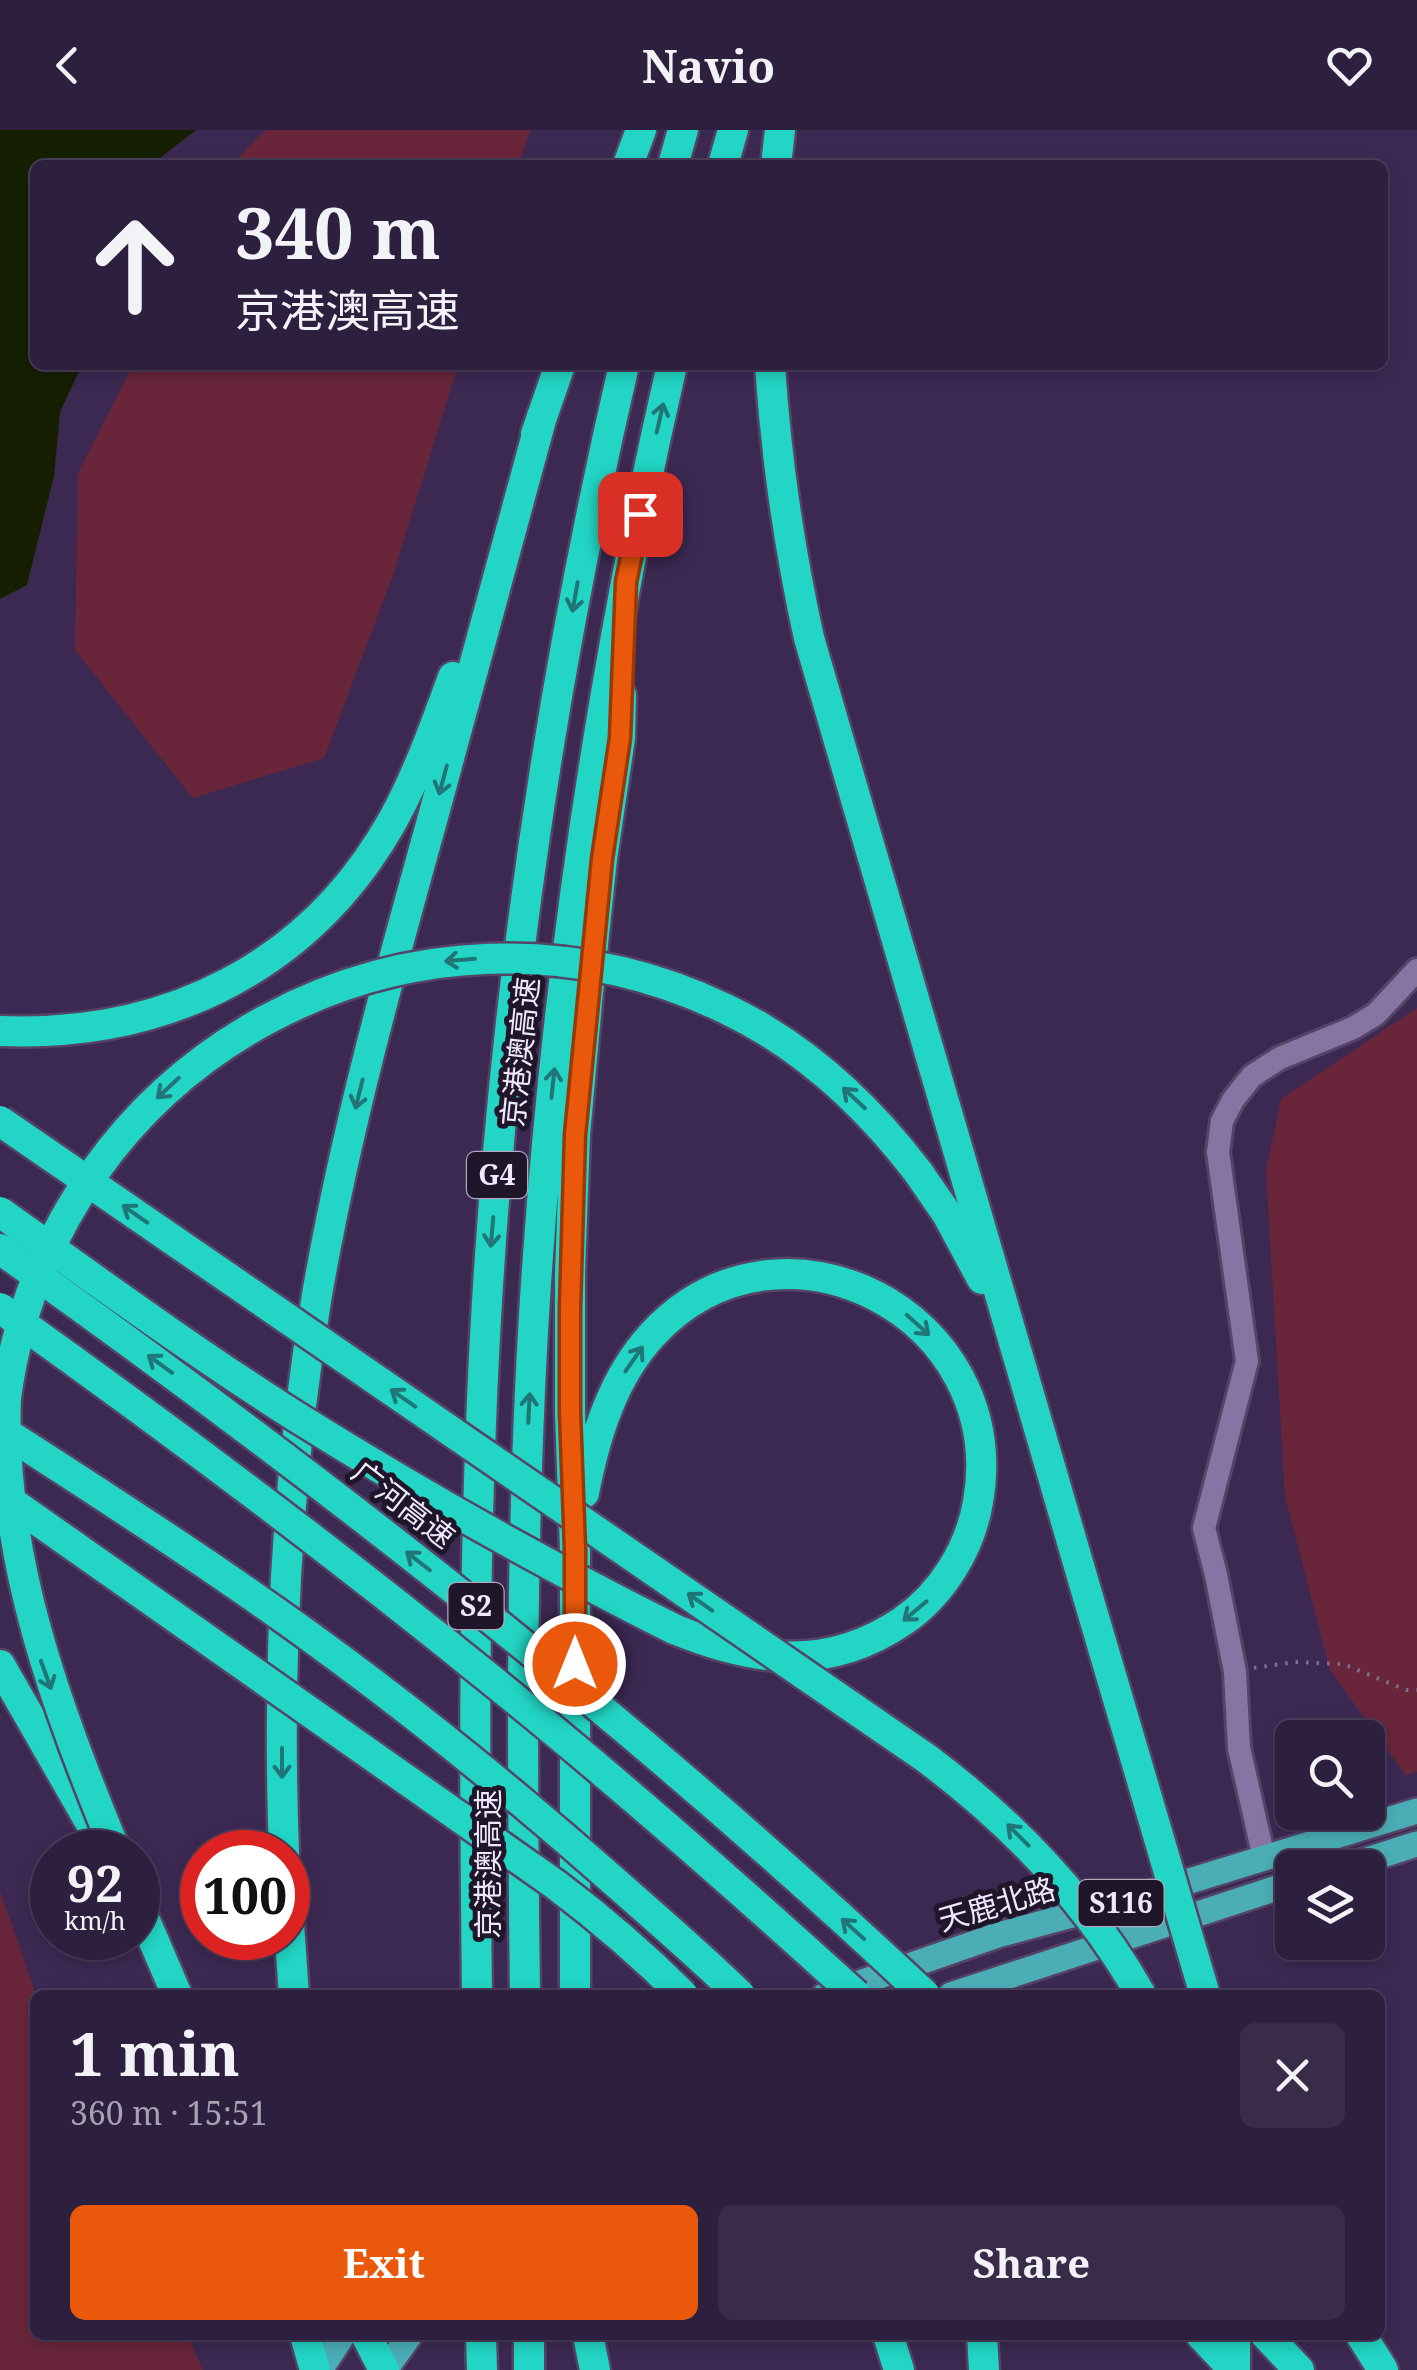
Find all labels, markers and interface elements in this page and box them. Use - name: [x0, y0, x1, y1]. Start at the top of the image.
- text: Navio: [642, 35, 775, 96]
- icon: back: [40, 38, 95, 93]
- icon: heart: [1322, 38, 1377, 93]
- text: 340 m: [235, 184, 441, 280]
- icon: ahead: [70, 200, 200, 330]
- text: 京港澳高速: [235, 279, 460, 340]
- one-way arrow: [652, 402, 670, 434]
- pin: [598, 472, 683, 557]
- icon: arrive: [613, 487, 668, 542]
- one-way arrow: [565, 581, 584, 613]
- one-way arrow: [432, 764, 451, 795]
- one-way arrow: [445, 951, 477, 970]
- street label: 京港澳高速: [491, 975, 548, 1129]
- one-way arrow: [543, 1068, 562, 1100]
- one-way arrow: [156, 1076, 181, 1099]
- one-way arrow: [349, 1077, 367, 1109]
- one-way arrow: [842, 1087, 867, 1110]
- road number: G4: [467, 1152, 527, 1198]
- one-way arrow: [122, 1204, 150, 1225]
- one-way arrow: [482, 1215, 501, 1247]
- one-way arrow: [905, 1313, 930, 1336]
- one-way arrow: [624, 1346, 645, 1373]
- one-way arrow: [147, 1354, 174, 1375]
- one-way arrow: [390, 1388, 418, 1409]
- one-way arrow: [520, 1392, 539, 1424]
- street label: 广河高速: [344, 1451, 464, 1557]
- one-way arrow: [406, 1550, 432, 1572]
- road number: S2: [448, 1583, 504, 1629]
- one-way arrow: [686, 1592, 714, 1613]
- one-way arrow: [903, 1599, 928, 1622]
- position arrow: [523, 1612, 627, 1716]
- one-way arrow: [38, 1658, 56, 1689]
- map controls: [1275, 1720, 1385, 1960]
- button: search: [1275, 1720, 1385, 1830]
- one-way arrow: [272, 1746, 292, 1778]
- street label: 京港澳高速: [467, 1789, 508, 1939]
- one-way arrow: [1006, 1823, 1030, 1847]
- speed limit sign: 100: [180, 1830, 310, 1960]
- text: 92: [67, 1849, 123, 1917]
- button: layers: [1275, 1850, 1385, 1960]
- street label: 天鹿北路: [933, 1867, 1060, 1940]
- road number: S116: [1078, 1880, 1164, 1926]
- text: km/h: [64, 1903, 126, 1937]
- one-way arrow: [841, 1918, 866, 1941]
- text: 1 min: [70, 2012, 240, 2094]
- button: close: [1240, 2023, 1345, 2128]
- text: 360 m · 15:51: [70, 2091, 268, 2134]
- button: Exit: [70, 2205, 698, 2320]
- button: Share: [718, 2205, 1345, 2320]

